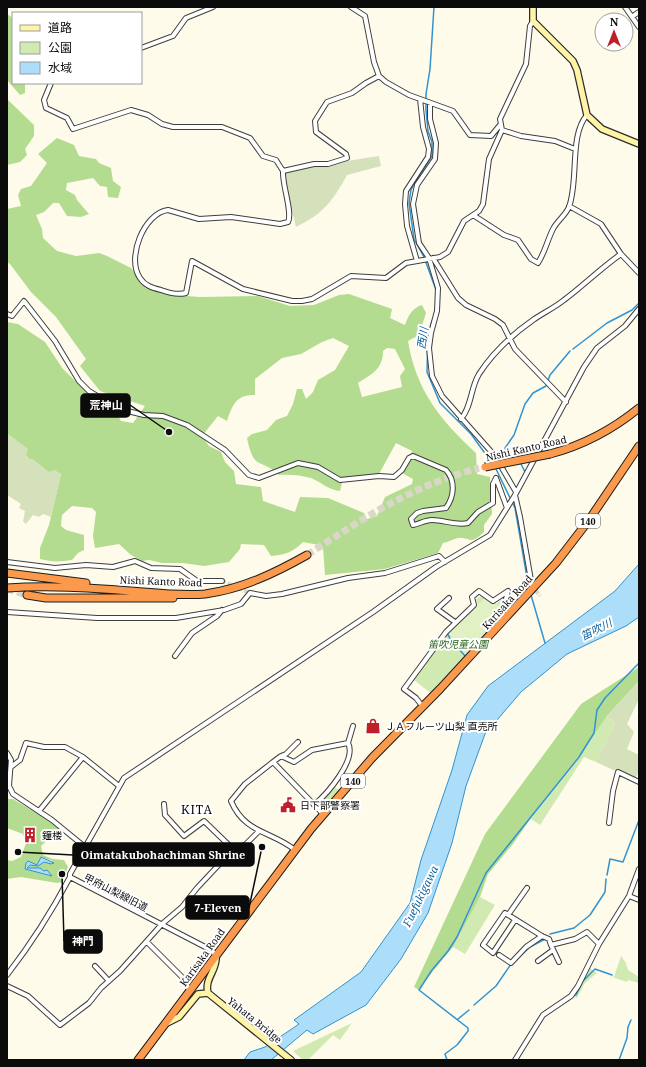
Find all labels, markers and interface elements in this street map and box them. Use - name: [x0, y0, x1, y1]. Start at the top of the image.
- legend: [12, 12, 142, 84]
- north arrow: [594, 12, 634, 52]
- text: N: [610, 14, 619, 29]
- text: 道路: [48, 19, 72, 36]
- text: 公園: [48, 39, 72, 56]
- text: 水域: [48, 59, 72, 76]
- water label: 西川: [413, 325, 431, 350]
- callout: 荒神山: [81, 394, 130, 417]
- text: 荒神山: [90, 397, 123, 412]
- street label: Nishi Kanto Road: [484, 432, 568, 464]
- road number: 140: [576, 514, 600, 528]
- street label: Karisaka Road: [479, 572, 535, 632]
- street label: Nishi Kanto Road: [119, 573, 203, 589]
- water label: 笛吹川: [578, 614, 615, 643]
- park label: 笛吹児童公園: [428, 637, 490, 651]
- shop icon: ＪＡフルーツ山梨 直売所: [364, 717, 382, 735]
- place label: ＪＡフルーツ山梨 直売所: [385, 719, 497, 733]
- road number: 140: [341, 774, 365, 788]
- public building icon: 日下部警察署: [279, 796, 297, 814]
- place label: 日下部警察署: [300, 798, 360, 812]
- district label: KITA: [181, 801, 213, 818]
- building icon: 鐘楼: [21, 826, 39, 844]
- place label: 鐘楼: [42, 828, 62, 842]
- callout: Oimatakubohachiman Shrine: [73, 843, 254, 866]
- text: Oimatakubohachiman Shrine: [81, 847, 245, 862]
- water label: Fuefukigawa: [398, 862, 441, 930]
- street label: 甲府山梨線旧道: [82, 870, 150, 914]
- callout: 7-Eleven: [186, 896, 249, 919]
- text: 7-Eleven: [194, 900, 242, 915]
- street label: Karisaka Road: [176, 925, 228, 989]
- callout: 神門: [64, 930, 102, 953]
- text: 神門: [72, 933, 94, 948]
- street label: Yahata Bridge: [224, 993, 285, 1046]

